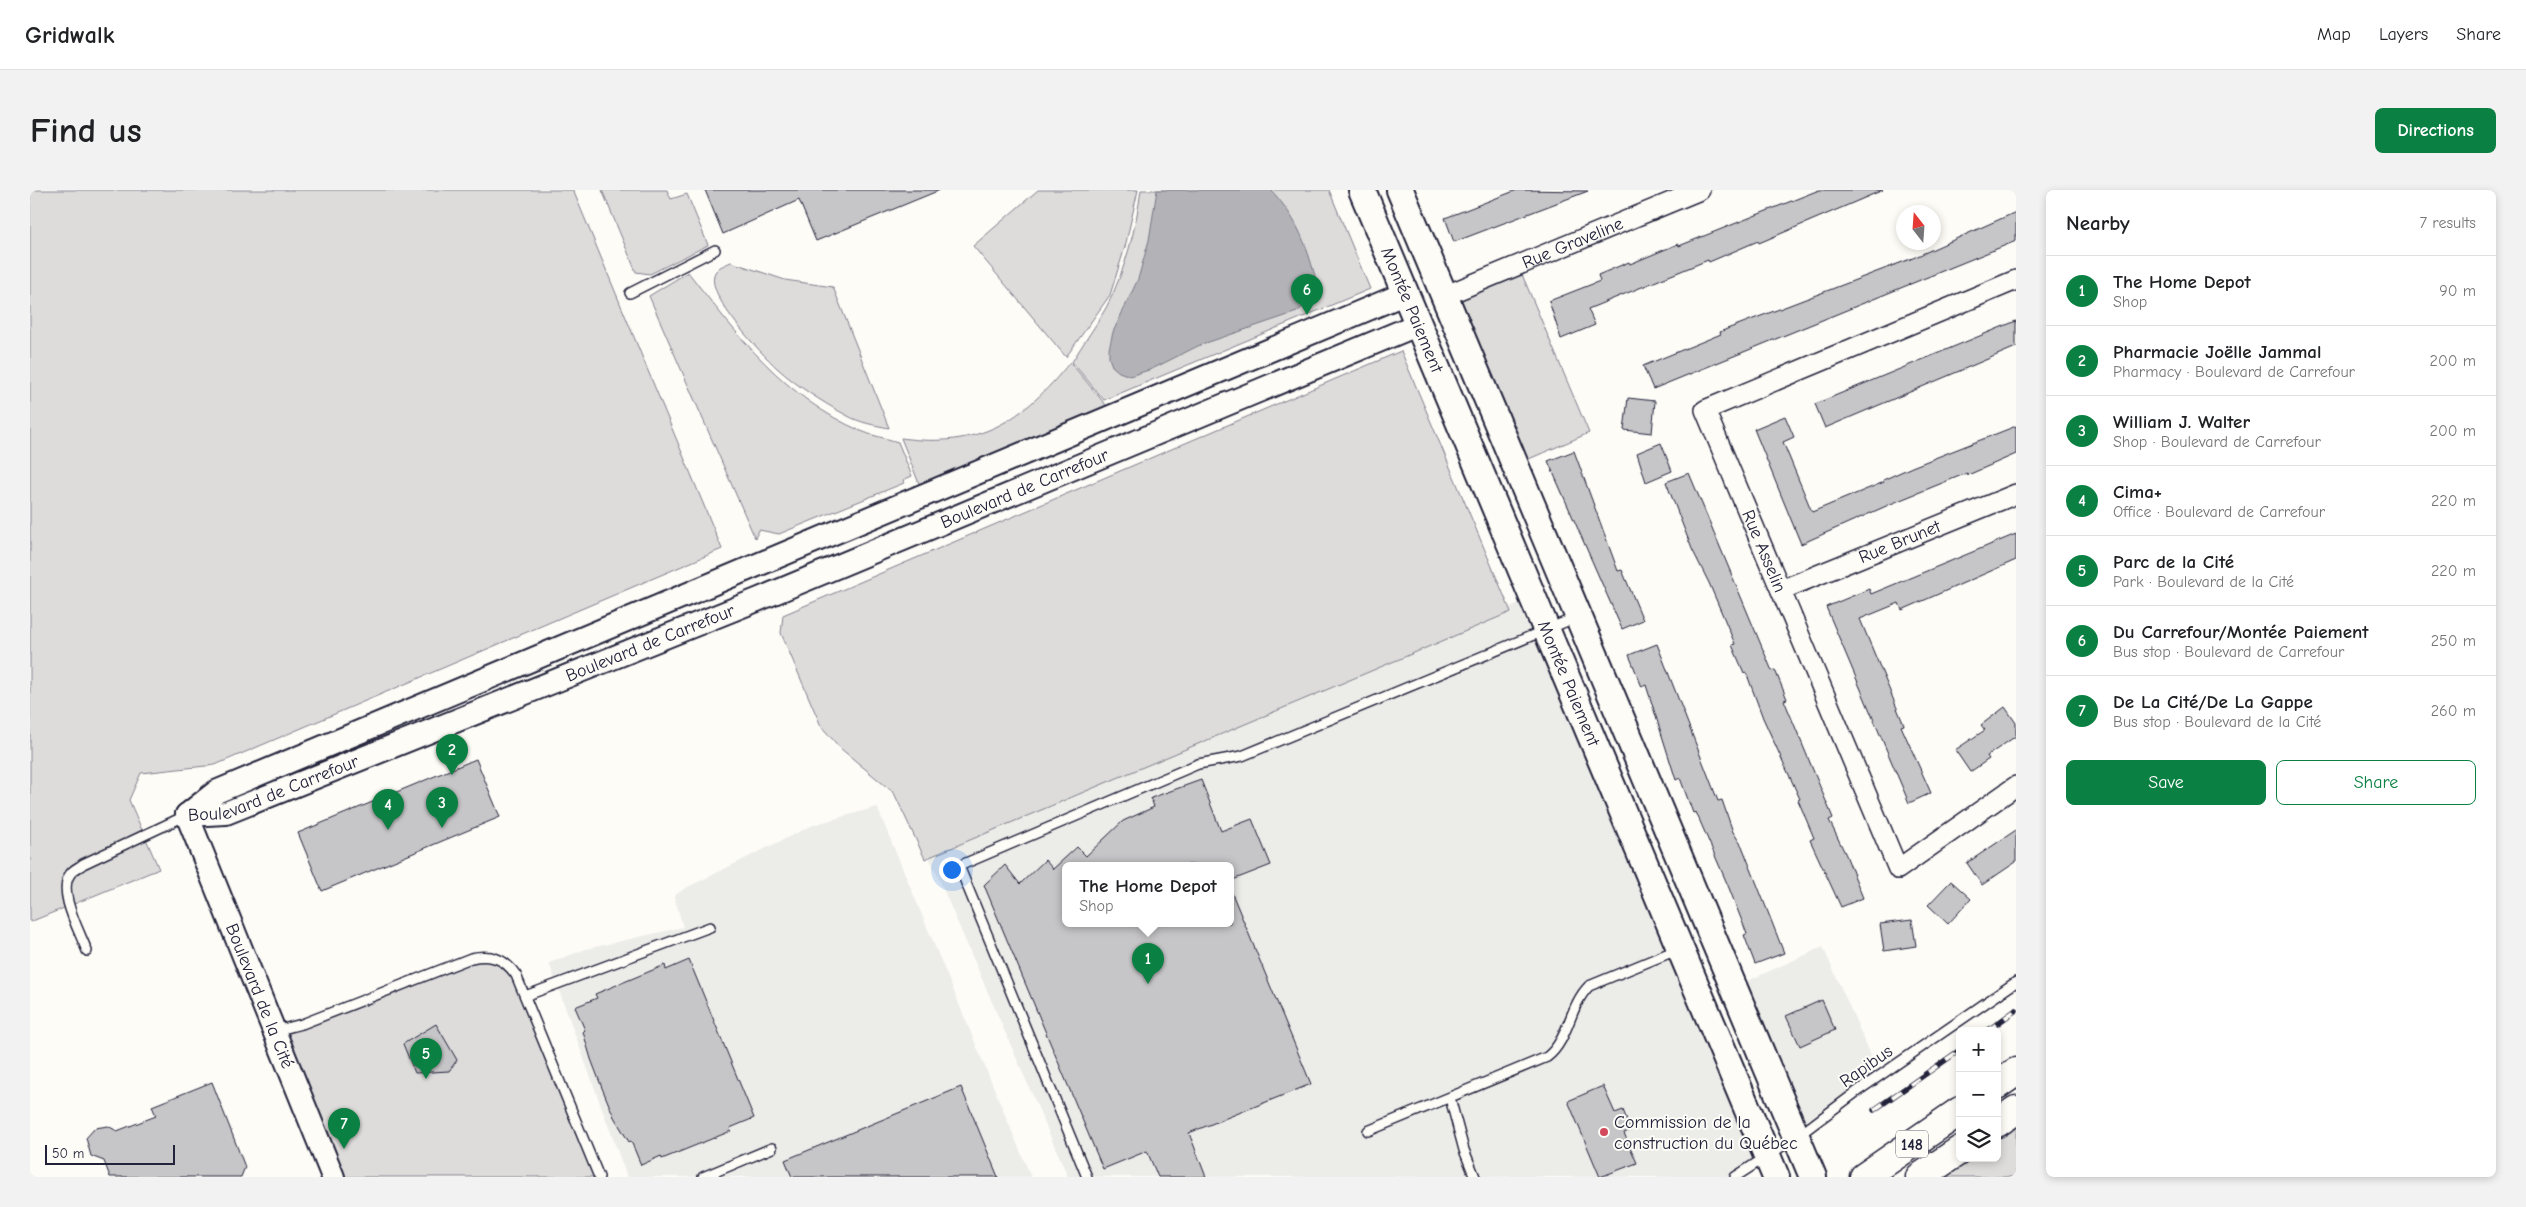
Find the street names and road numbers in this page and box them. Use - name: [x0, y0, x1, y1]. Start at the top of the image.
- street label: Rue Graveline: [1519, 213, 1626, 273]
- street label: Montée Paiement: [1376, 244, 1448, 377]
- street label: Boulevard de Carrefour: [938, 444, 1113, 533]
- street label: Rue Asselin: [1737, 507, 1790, 596]
- street label: Rue Brunet: [1856, 516, 1945, 568]
- street label: Boulevard de Carrefour: [563, 600, 739, 687]
- street label: Montée Paiement: [1533, 618, 1604, 750]
- street label: Boulevard de Carrefour: [187, 751, 363, 826]
- street label: Boulevard de la Cité: [221, 921, 298, 1071]
- street label: Rapibus: [1836, 1041, 1897, 1092]
- road number: 148: [1896, 1131, 1928, 1158]

